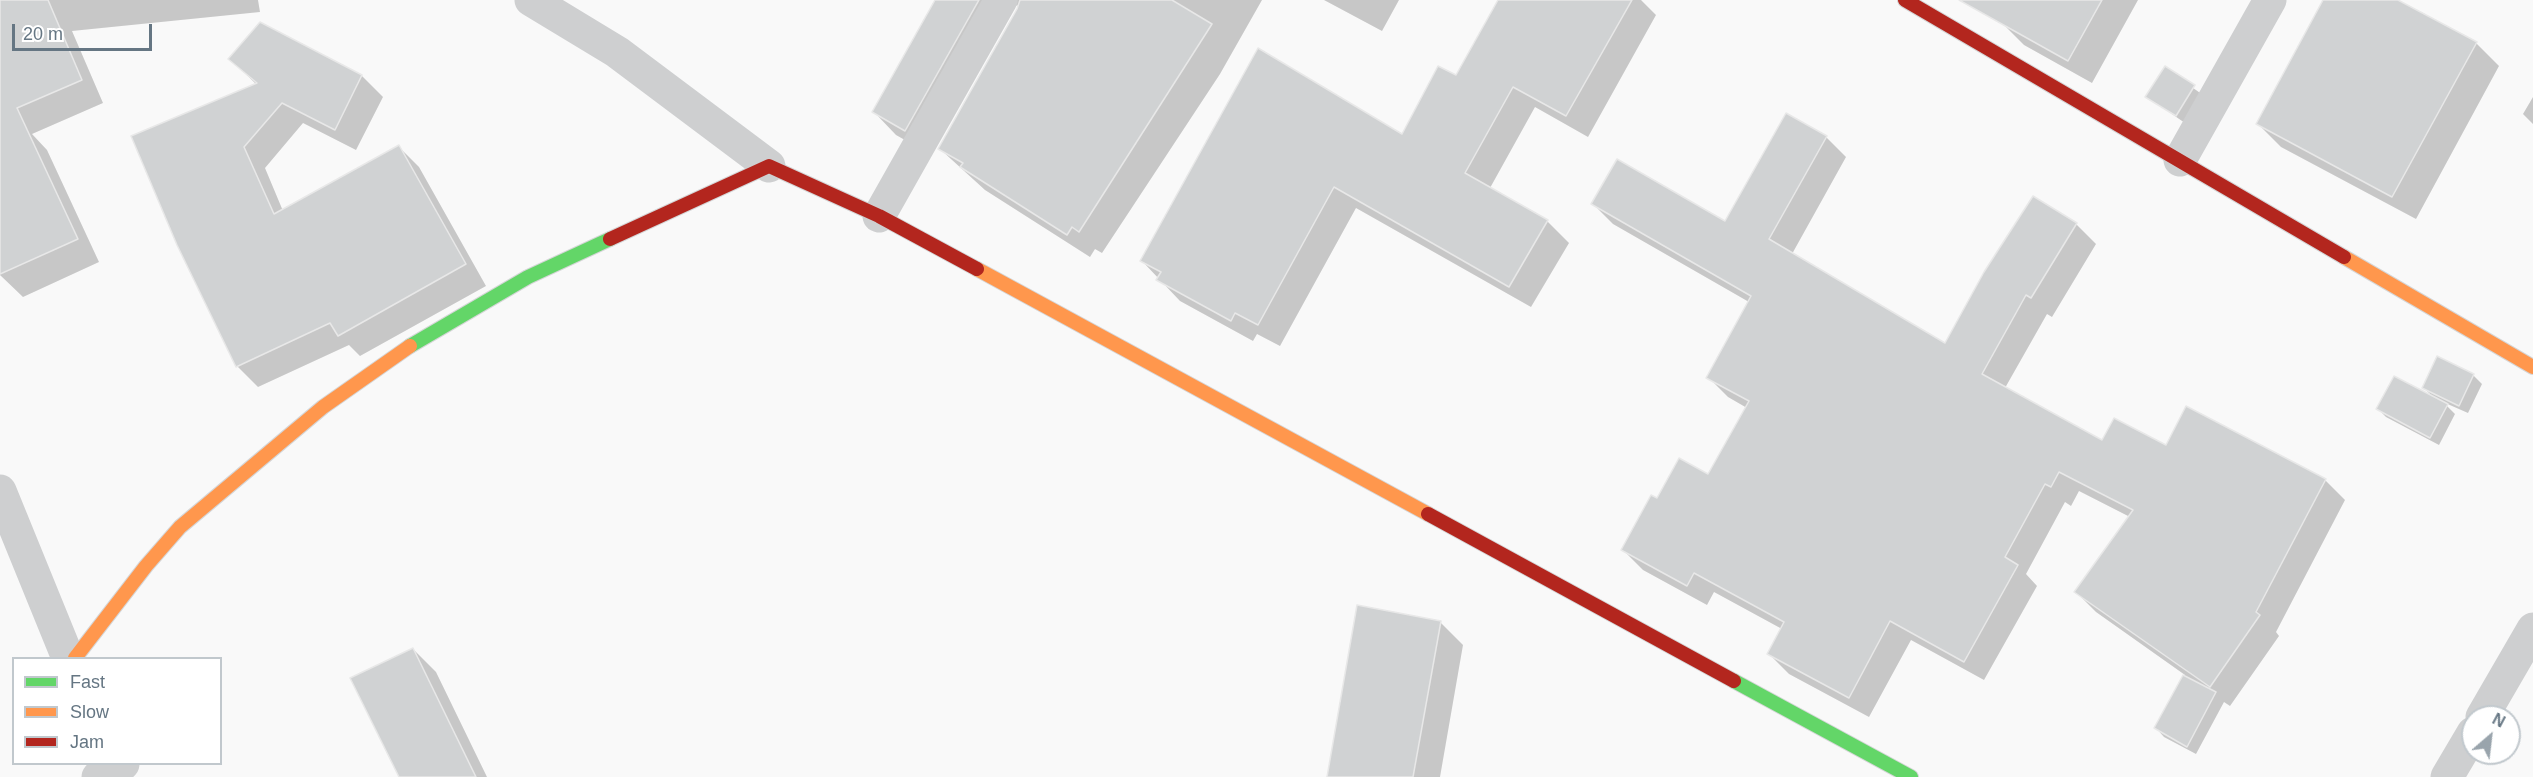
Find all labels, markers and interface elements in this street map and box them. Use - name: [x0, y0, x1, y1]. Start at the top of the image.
- scale bar: [15, 12, 154, 50]
- text: 20 m: [23, 24, 63, 44]
- legend: [12, 657, 222, 765]
- text: Fast: [70, 672, 105, 692]
- text: Slow: [70, 702, 109, 722]
- north arrow: [2461, 705, 2521, 765]
- text: N: [2490, 710, 2508, 731]
- text: Jam: [70, 732, 104, 752]

